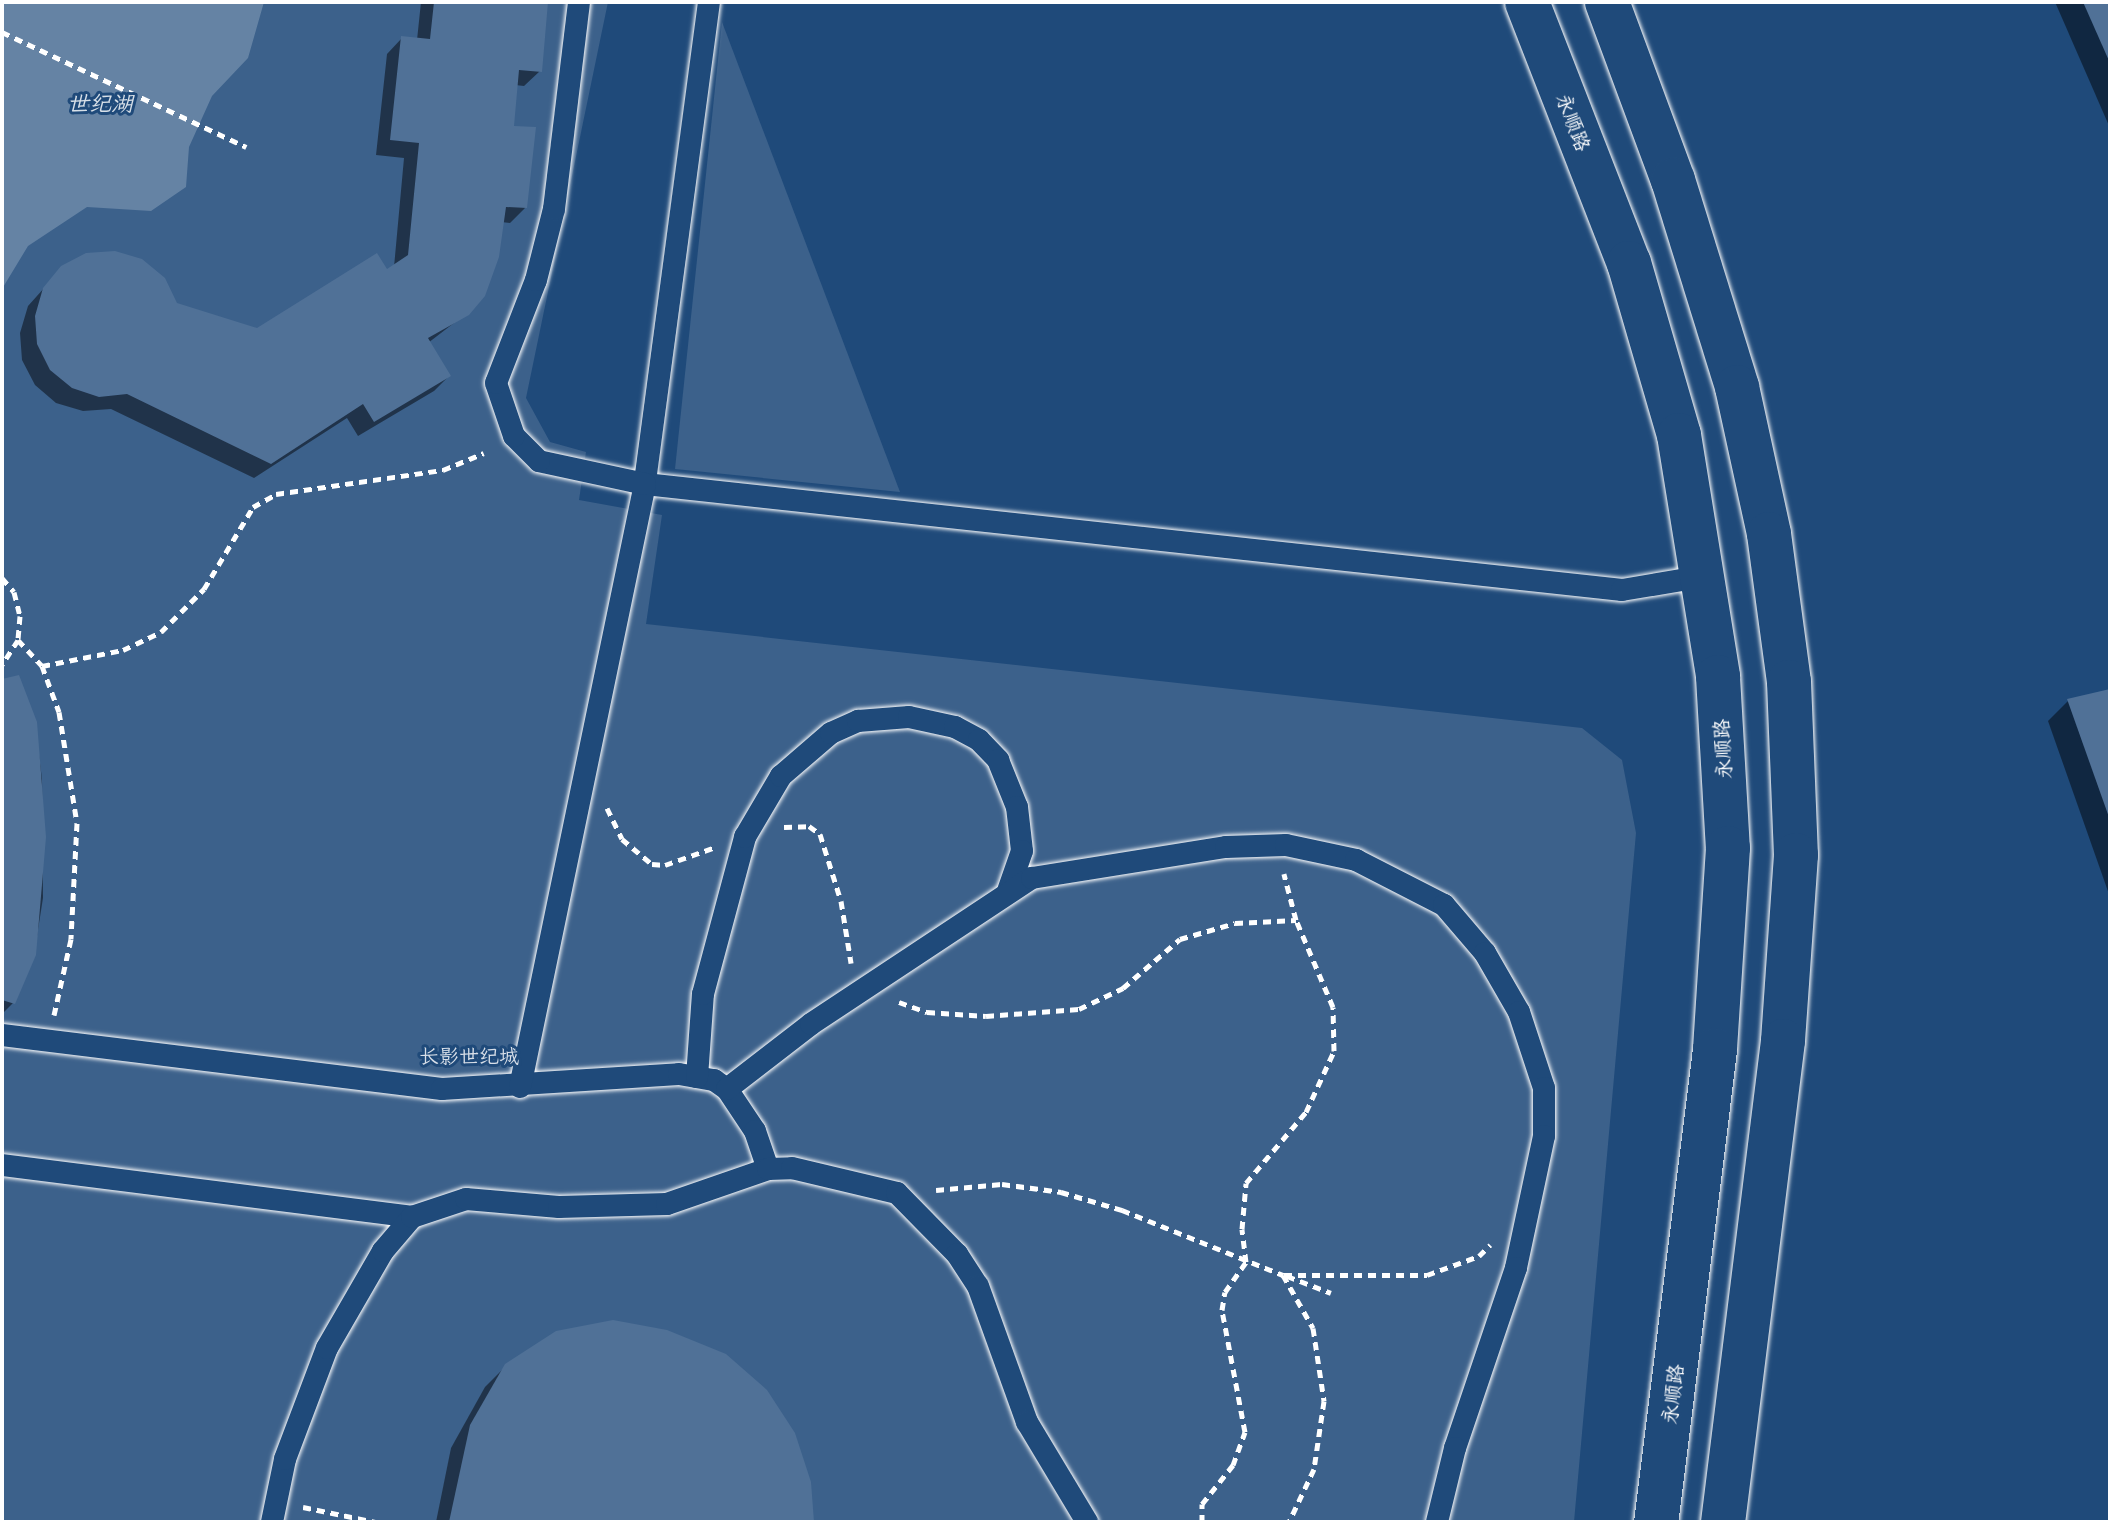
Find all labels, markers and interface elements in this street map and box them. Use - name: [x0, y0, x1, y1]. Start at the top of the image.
- water label: 世纪湖: [67, 89, 133, 115]
- street label: 永顺路: [1552, 90, 1596, 154]
- street label: 永顺路: [1708, 718, 1736, 780]
- park label: 长影世纪城: [419, 1043, 519, 1067]
- street label: 永顺路: [1656, 1363, 1688, 1425]

